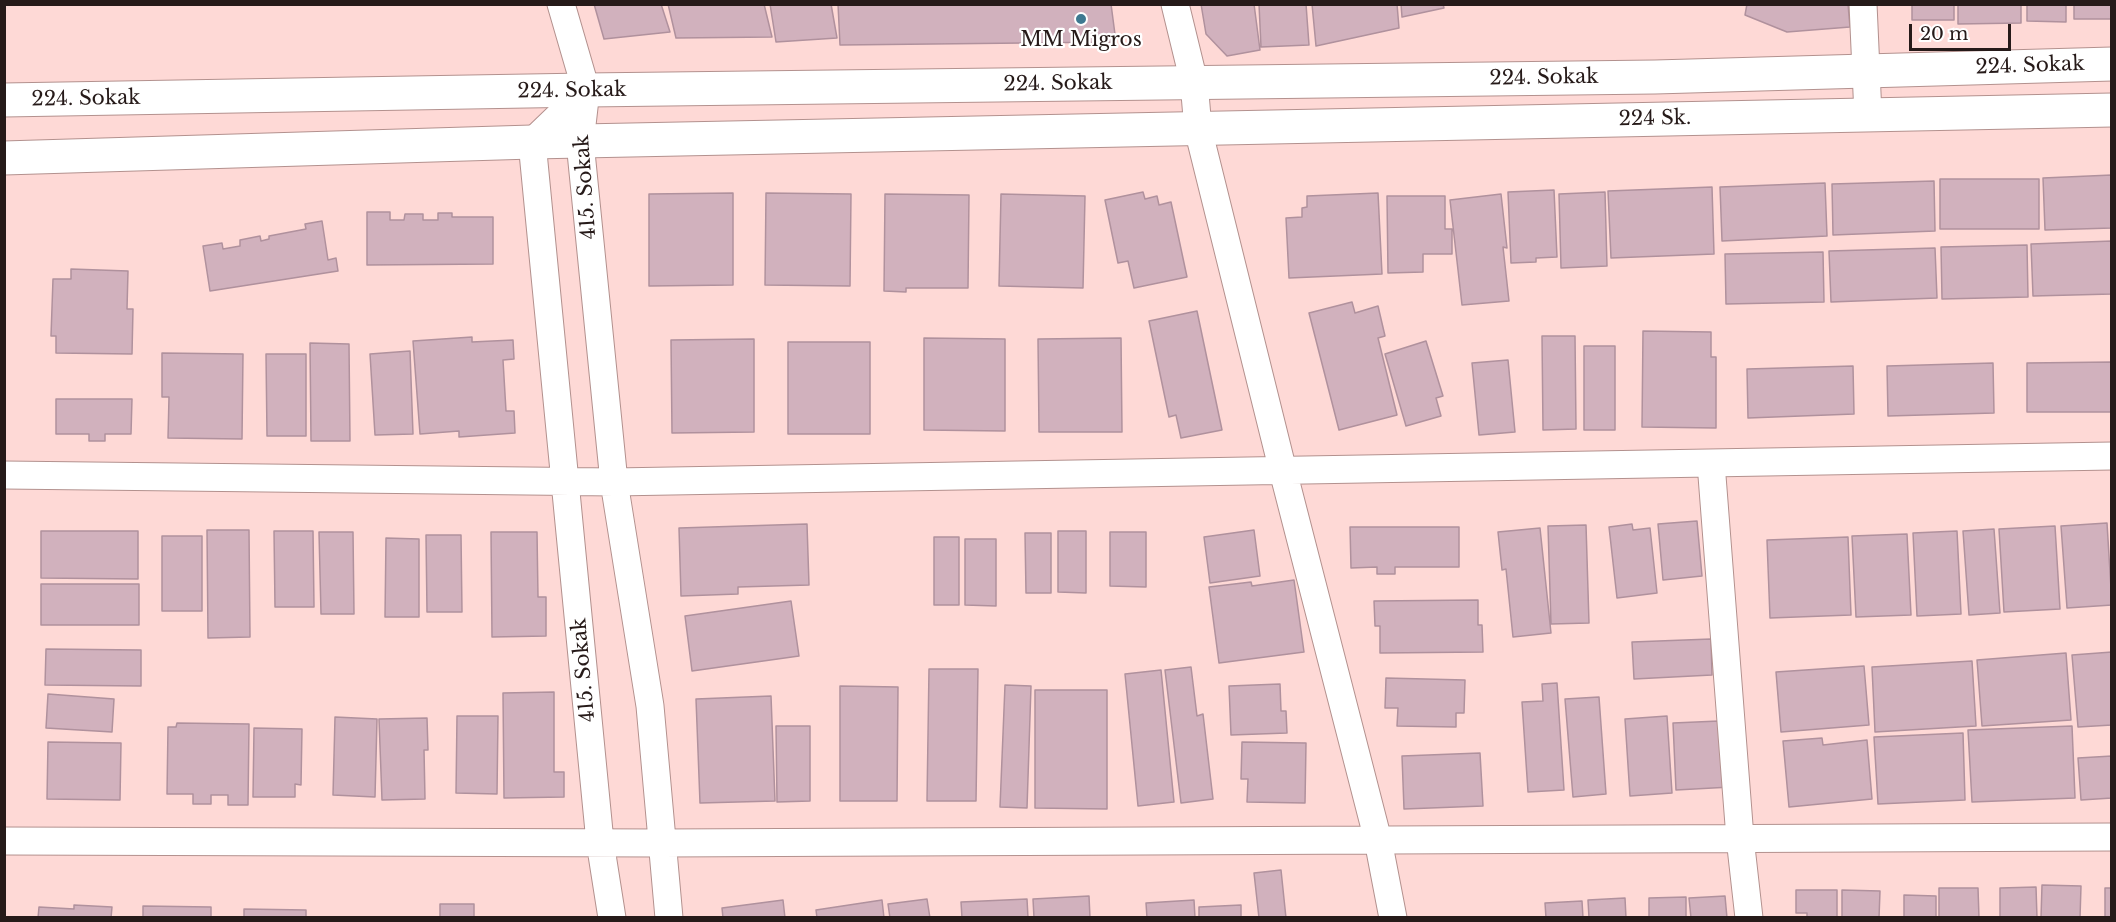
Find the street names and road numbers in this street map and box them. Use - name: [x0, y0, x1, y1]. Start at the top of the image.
- street label: 224. Sokak: [1975, 52, 2085, 80]
- street label: 224. Sokak: [1489, 65, 1599, 91]
- street label: 224. Sokak: [1003, 71, 1113, 97]
- street label: 224. Sokak: [517, 78, 627, 104]
- street label: 224. Sokak: [31, 86, 141, 112]
- street label: 224 Sk.: [1618, 106, 1692, 132]
- street label: 415. Sokak: [570, 134, 602, 240]
- street label: 415. Sokak: [567, 617, 601, 723]

